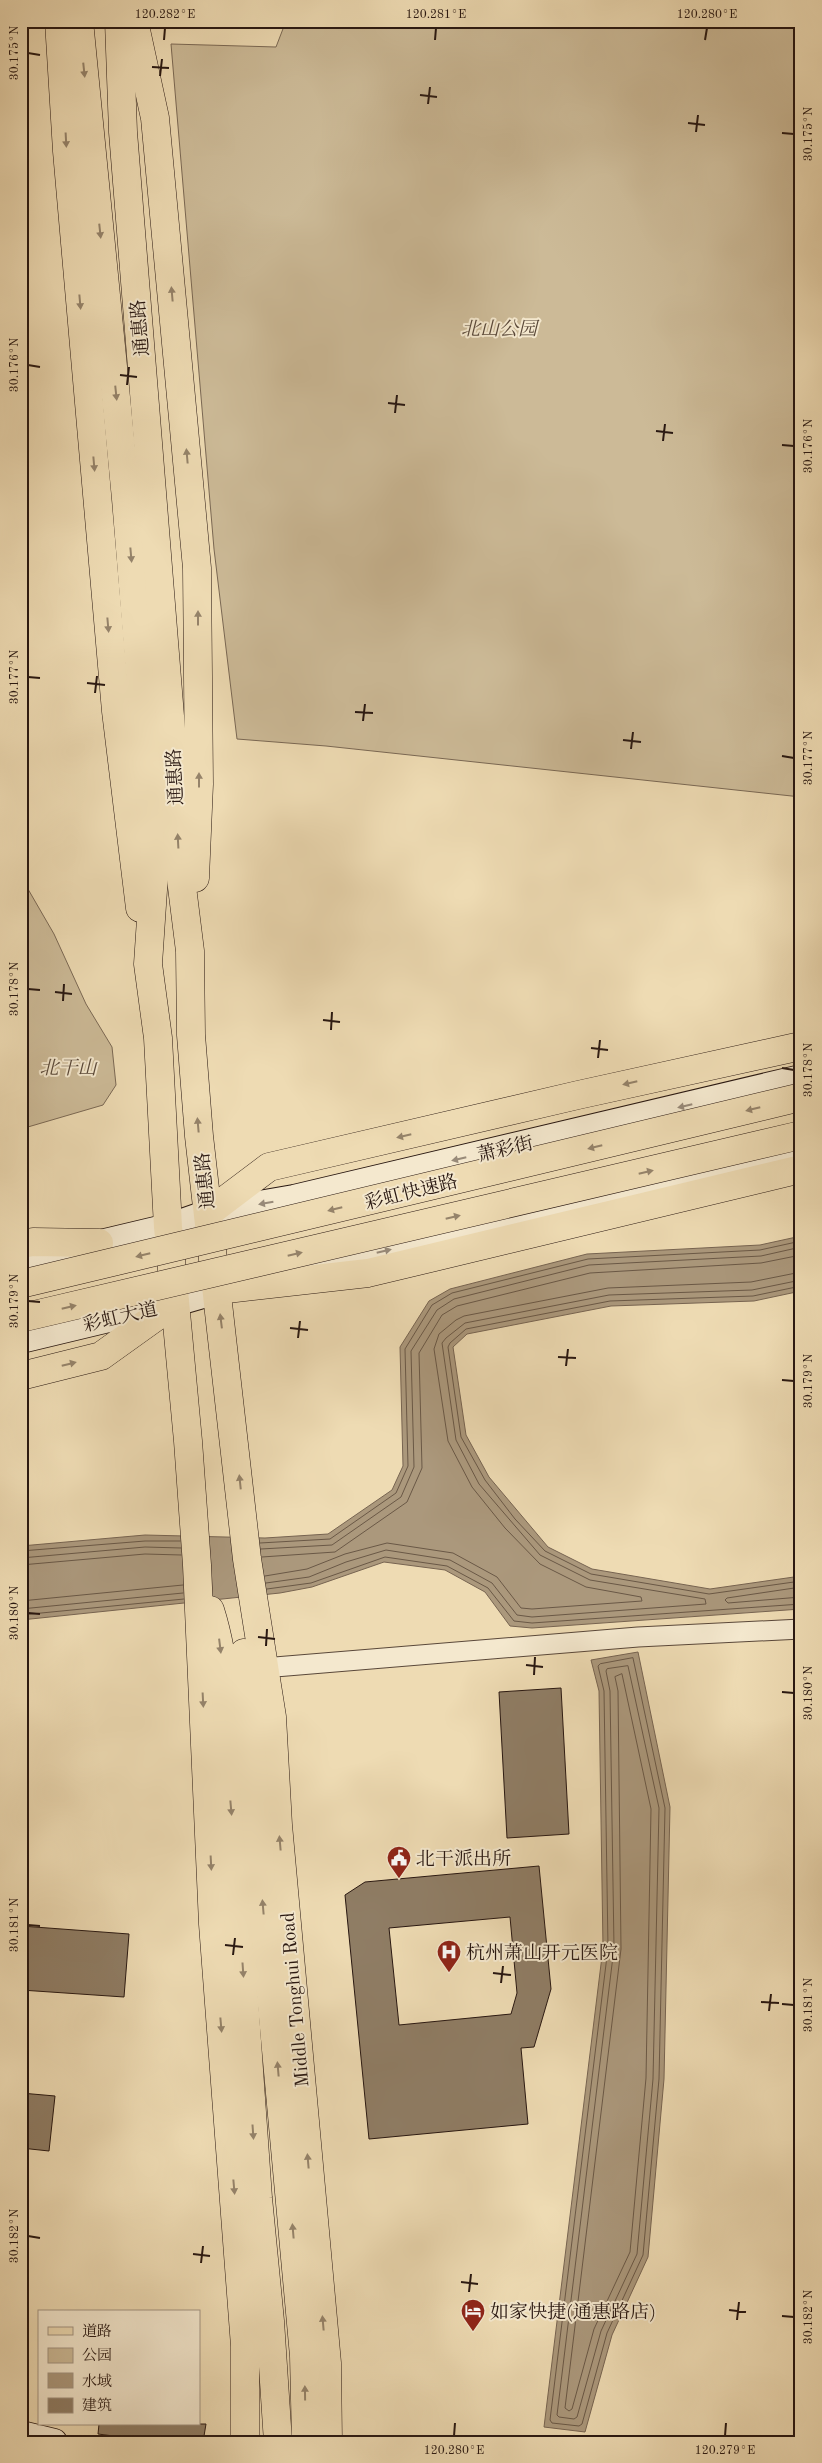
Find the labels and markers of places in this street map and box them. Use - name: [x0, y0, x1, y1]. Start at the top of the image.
- public building icon: 北干派出所: [386, 1845, 412, 1879]
- place label: 北干派出所: [416, 1848, 511, 1870]
- hospital icon: 杭州萧山开元医院: [436, 1939, 462, 1973]
- place label: 杭州萧山开元医院: [466, 1942, 618, 1964]
- hotel icon: 如家快捷(通惠路店): [460, 2298, 486, 2332]
- place label: 如家快捷(通惠路店): [490, 2302, 656, 2323]

